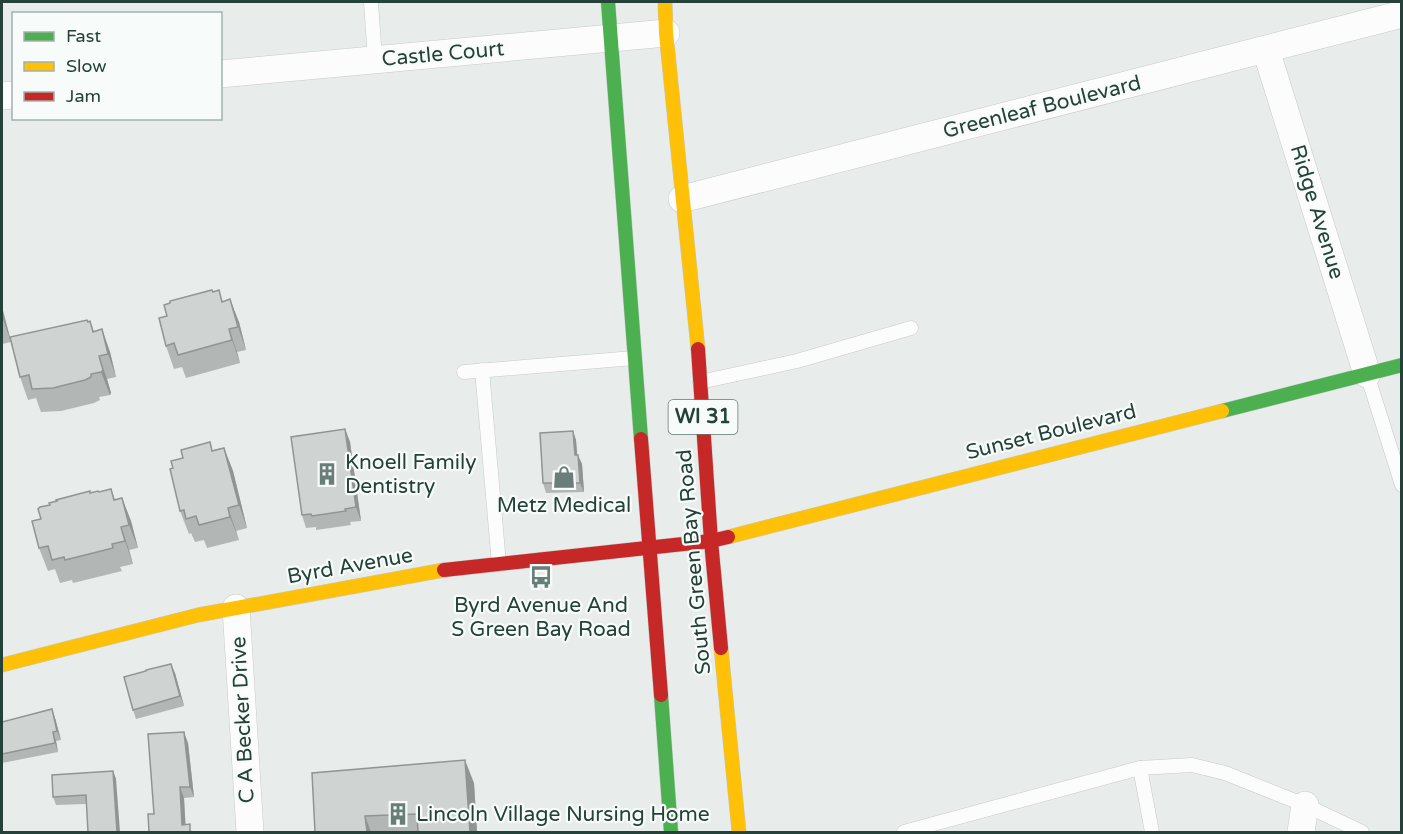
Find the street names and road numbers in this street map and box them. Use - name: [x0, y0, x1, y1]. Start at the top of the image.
- street label: Castle Court: [381, 36, 505, 72]
- street label: Greenleaf Boulevard: [940, 70, 1144, 144]
- street label: Ridge Avenue: [1285, 142, 1349, 282]
- street label: Sunset Boulevard: [963, 399, 1139, 465]
- road number: WI 31: [668, 400, 738, 434]
- street label: South Green Bay Road: [672, 448, 716, 676]
- street label: Byrd Avenue: [285, 543, 415, 589]
- street label: C A Becker Drive: [226, 636, 260, 804]

